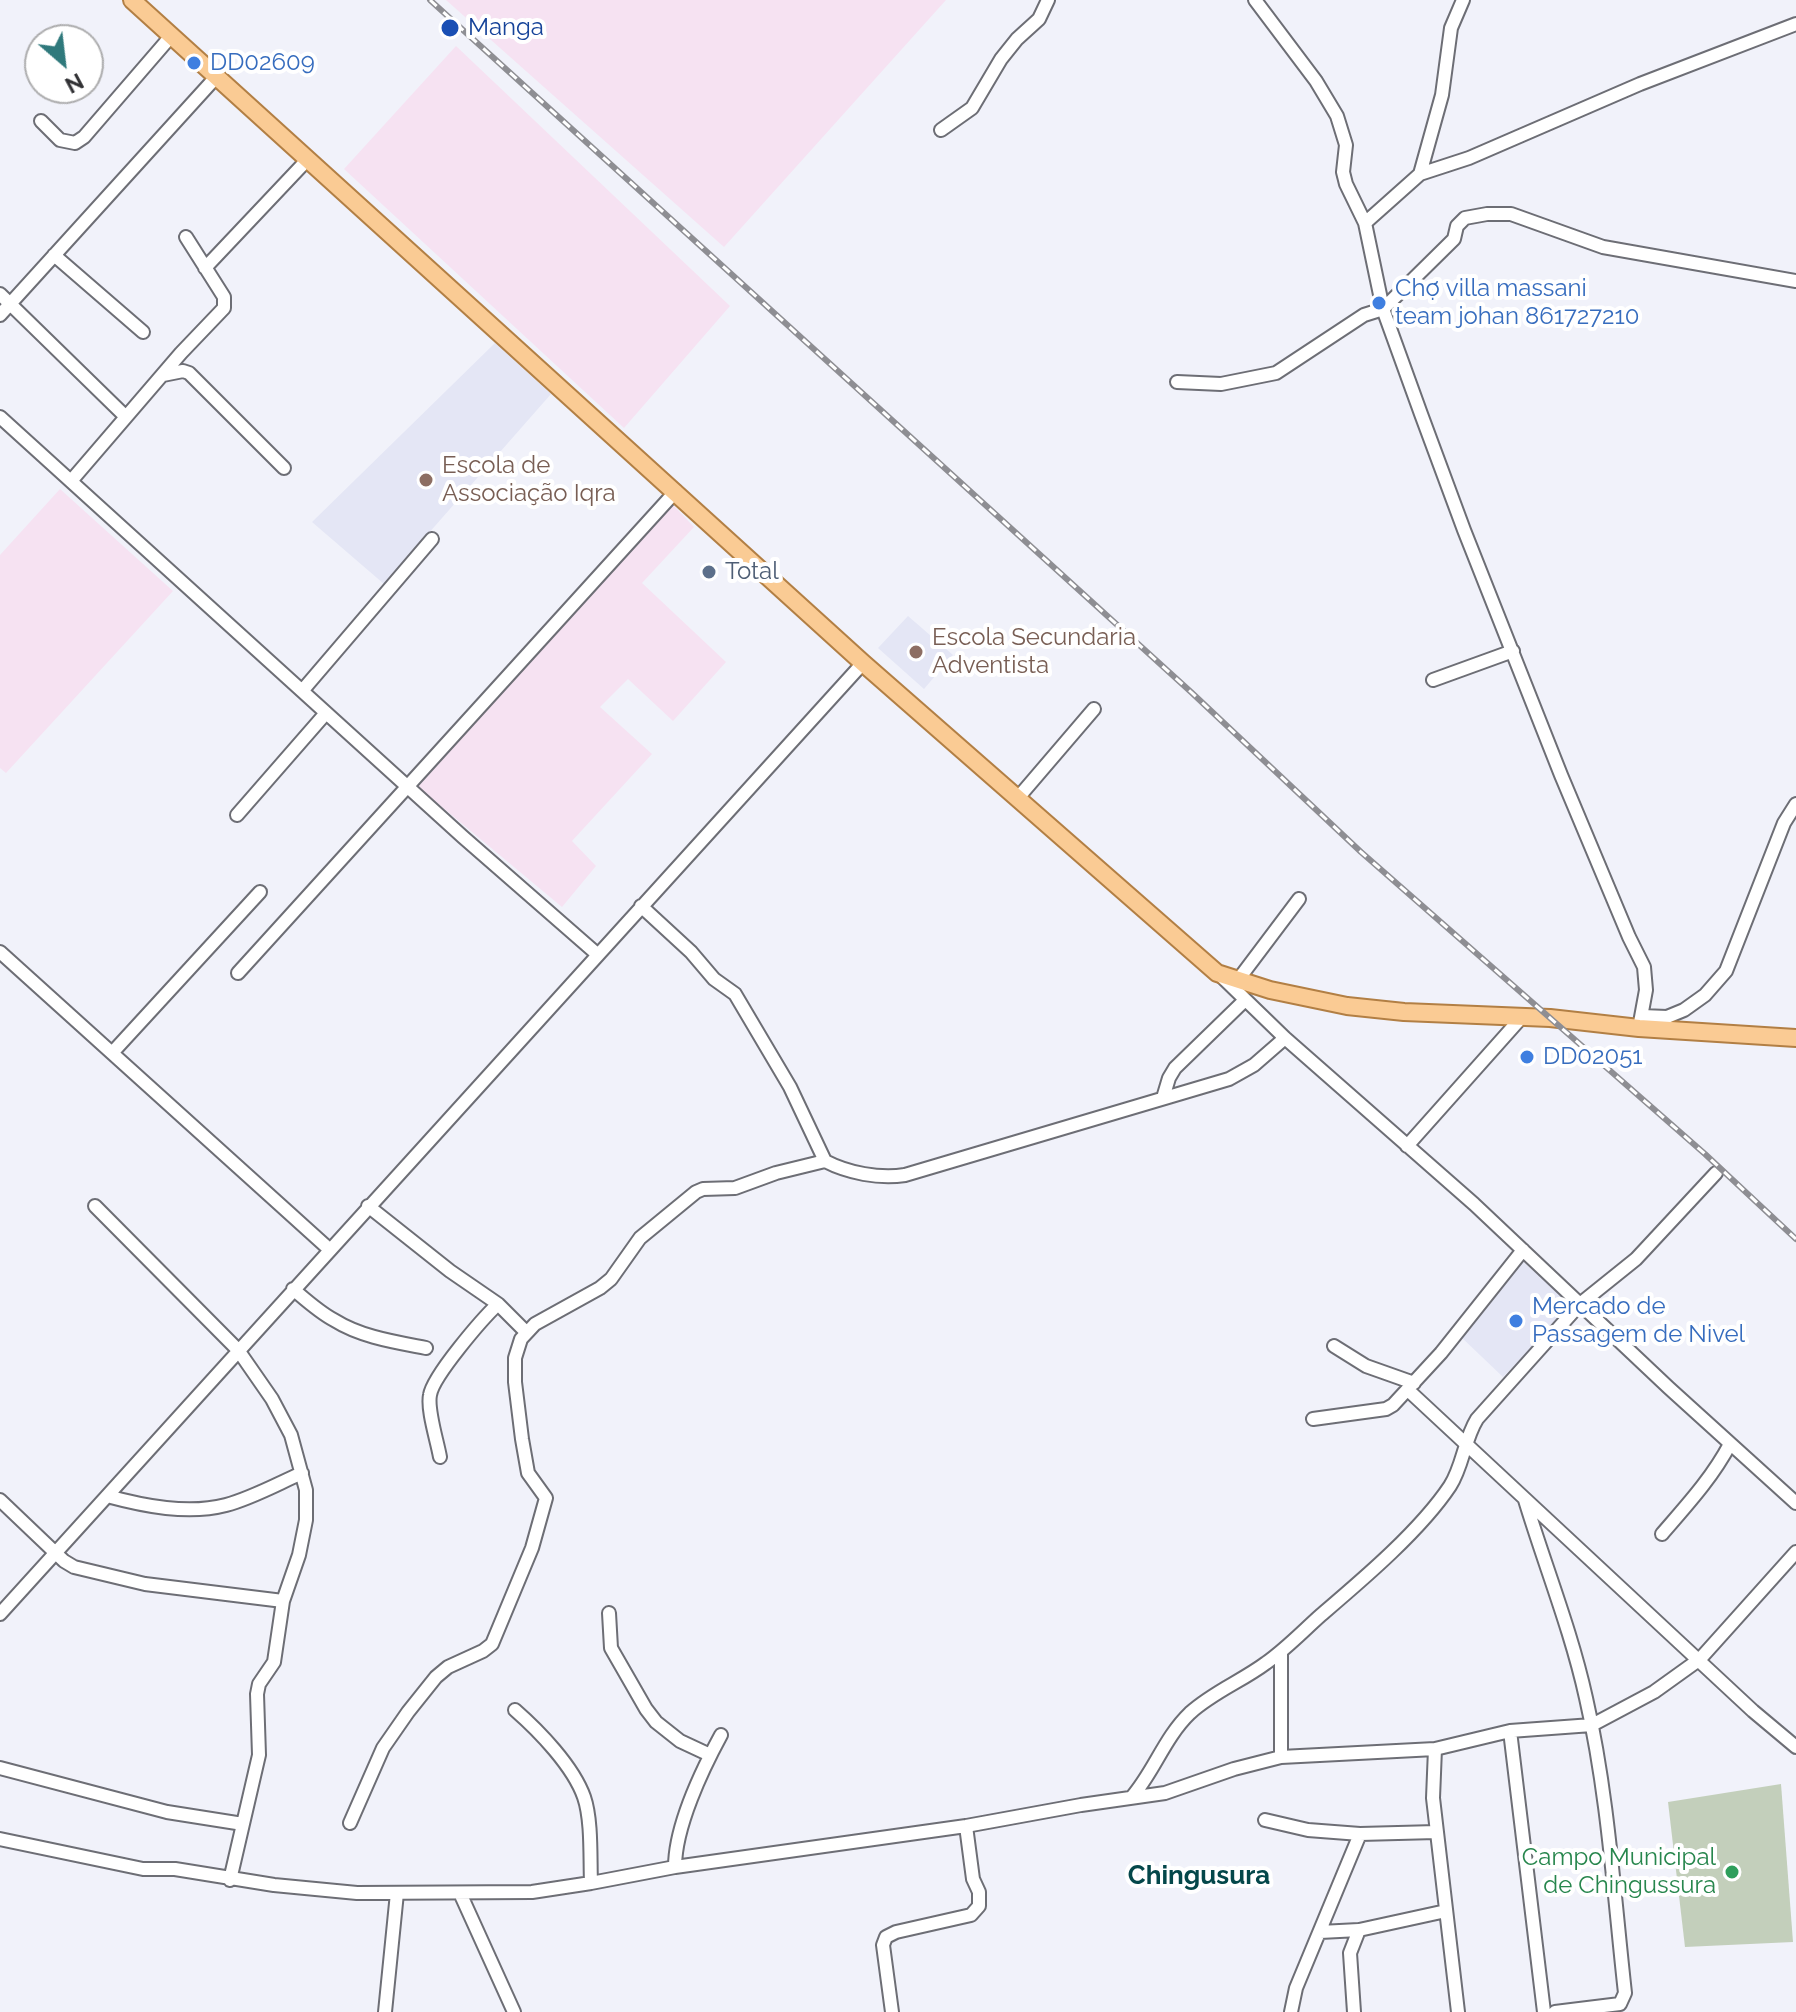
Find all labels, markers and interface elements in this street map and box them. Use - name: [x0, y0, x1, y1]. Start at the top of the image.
- place label: Manga: [468, 14, 544, 42]
- marker: Manga: [439, 17, 461, 39]
- north arrow: [24, 24, 104, 104]
- place label: DD02609: [210, 49, 315, 77]
- marker: DD02609: [185, 54, 203, 72]
- text: N: [61, 68, 88, 99]
- place label: Chợ villa massani team johan 861727210: [1395, 275, 1640, 331]
- marker: Chợ villa massani team johan 861727210: [1370, 294, 1388, 312]
- place label: Escola de Associação Iqra: [442, 452, 616, 508]
- marker: Escola de Associação Iqra: [417, 471, 435, 489]
- place label: Total: [725, 558, 779, 586]
- marker: Total: [700, 563, 718, 581]
- place label: Escola Secundaria Adventista: [932, 624, 1136, 680]
- marker: Escola Secundaria Adventista: [907, 643, 925, 661]
- place label: DD02051: [1543, 1043, 1643, 1071]
- marker: DD02051: [1518, 1048, 1536, 1066]
- place label: Mercado de Passagem de Nivel: [1532, 1293, 1745, 1349]
- marker: Mercado de Passagem de Nivel: [1507, 1312, 1525, 1330]
- place label: Campo Municipal de Chingussura: [1522, 1844, 1716, 1900]
- district label: Chingusura: [1128, 1860, 1270, 1892]
- marker: Campo Municipal de Chingussura: [1723, 1863, 1741, 1881]

